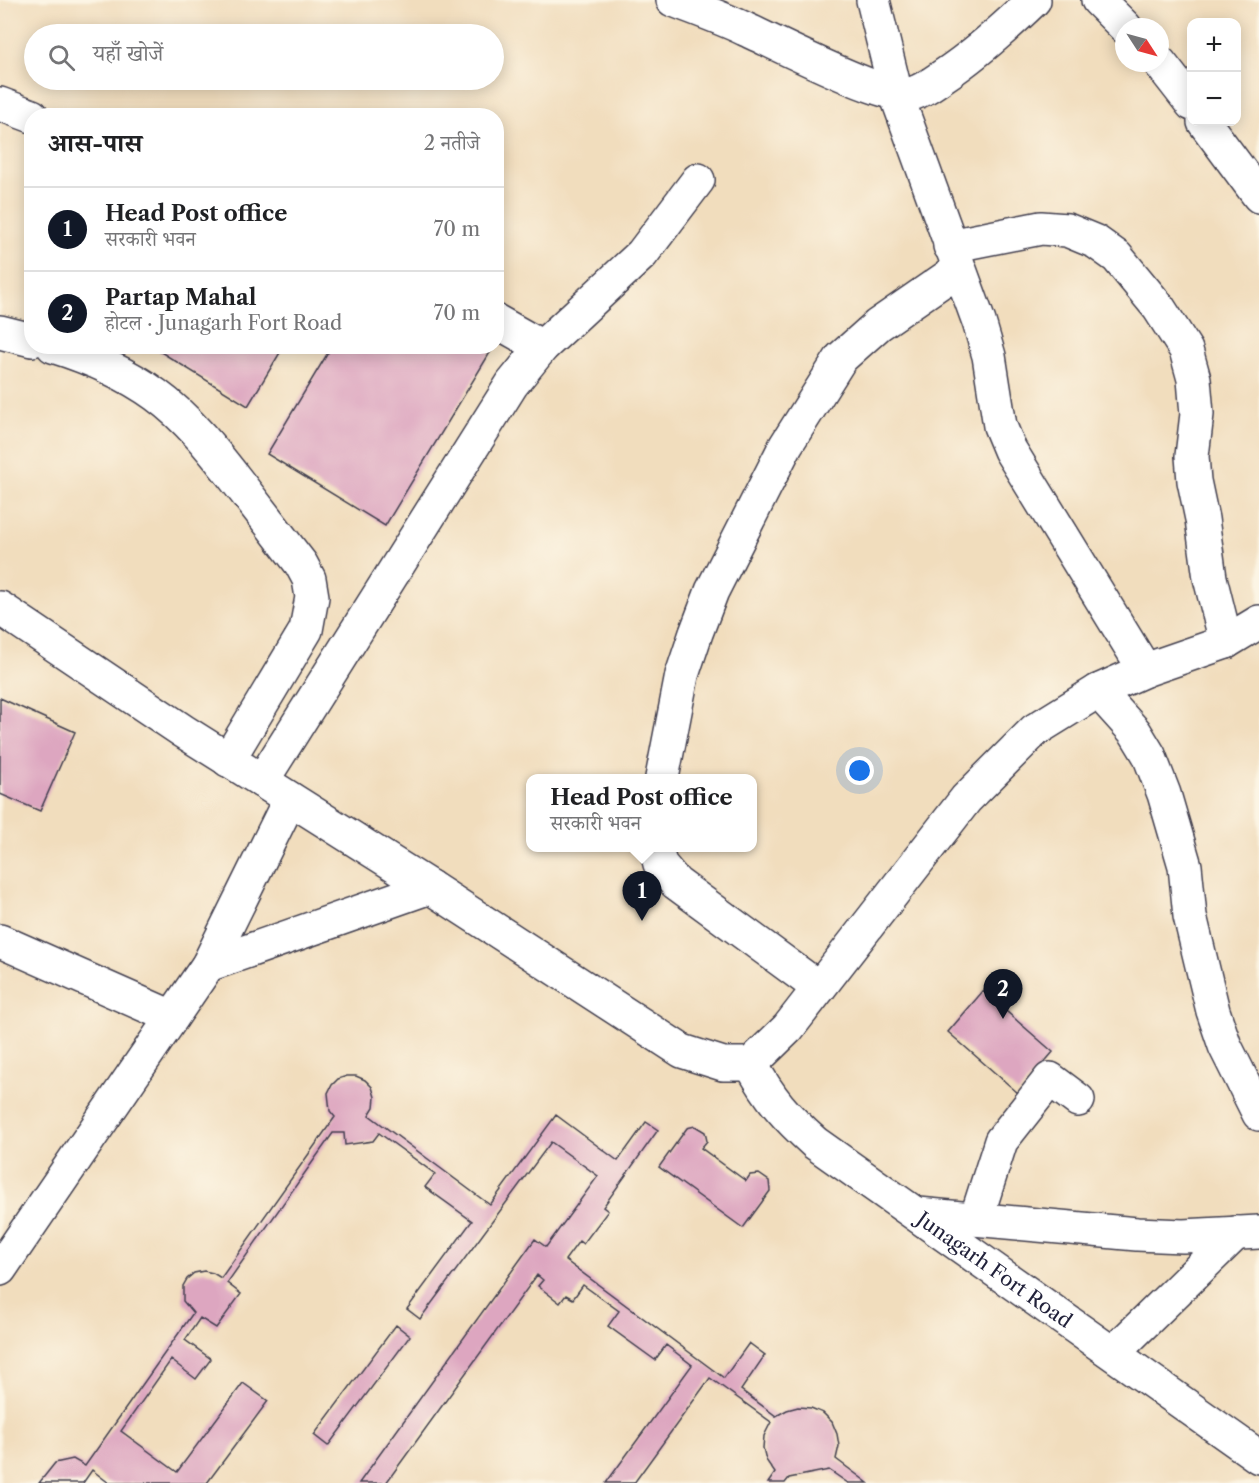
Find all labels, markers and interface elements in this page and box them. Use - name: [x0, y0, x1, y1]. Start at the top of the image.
- north arrow: [1115, 18, 1169, 72]
- map controls: [1187, 18, 1241, 126]
- button: +: [1187, 18, 1241, 72]
- search box: [24, 24, 504, 90]
- text: यहाँ खोजें: [93, 40, 163, 67]
- icon: search: [45, 41, 78, 74]
- button: −: [1187, 72, 1241, 126]
- text: आस-पास: [48, 127, 142, 159]
- text: 2 नतीजे: [424, 131, 480, 155]
- text: Head Post office: [105, 200, 287, 227]
- text: 1: [63, 217, 72, 241]
- text: 70 m: [434, 217, 480, 241]
- text: सरकारी भवन: [105, 227, 196, 251]
- text: Partap Mahal: [105, 284, 256, 311]
- text: 2: [62, 301, 73, 325]
- text: 70 m: [434, 301, 480, 325]
- text: होटल · Junagarh Fort Road: [105, 311, 342, 335]
- your location: [845, 756, 874, 785]
- popup: [526, 774, 757, 852]
- text: Head Post office: [550, 784, 733, 811]
- text: सरकारी भवन: [550, 811, 641, 835]
- pin: 1: [622, 872, 662, 921]
- pin: 2: [984, 970, 1022, 1019]
- street label: Junagarh Fort Road: [910, 1205, 1077, 1333]

